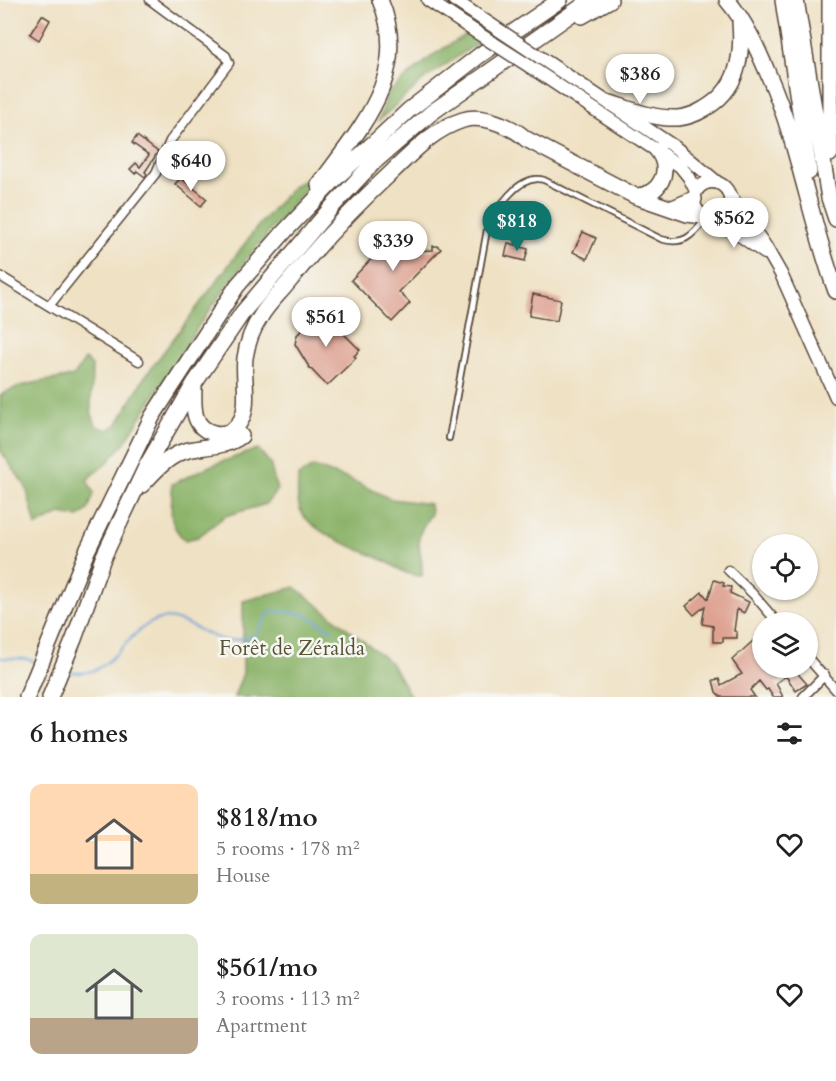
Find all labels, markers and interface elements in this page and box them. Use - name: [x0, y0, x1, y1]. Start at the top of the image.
- pin: $386: [604, 54, 676, 105]
- text: $386: [620, 60, 660, 87]
- pin: $640: [155, 141, 227, 192]
- text: $640: [171, 147, 211, 174]
- pin: $562: [698, 198, 770, 249]
- pin: $818: [481, 201, 553, 252]
- text: $562: [714, 204, 754, 231]
- text: $818: [497, 207, 537, 234]
- pin: $339: [357, 221, 429, 272]
- text: $339: [373, 227, 413, 254]
- pin: $561: [290, 297, 362, 348]
- text: $561: [306, 303, 346, 330]
- map controls: [752, 534, 818, 678]
- button: locate: [752, 534, 818, 600]
- button: layers: [752, 612, 818, 678]
- park label: Forêt de Zéralda: [219, 634, 365, 663]
- text: 6 homes: [30, 716, 128, 751]
- icon: filters: [773, 717, 806, 750]
- text: $818/mo: [216, 800, 318, 835]
- icon: home: [78, 808, 150, 880]
- icon: heart: [773, 828, 806, 861]
- text: 5 rooms · 178 m²: [216, 835, 360, 862]
- text: House: [216, 862, 270, 889]
- text: $561/mo: [216, 950, 318, 985]
- icon: home: [78, 958, 150, 1030]
- icon: heart: [773, 978, 806, 1011]
- text: 3 rooms · 113 m²: [216, 985, 360, 1012]
- text: Apartment: [216, 1012, 307, 1039]

